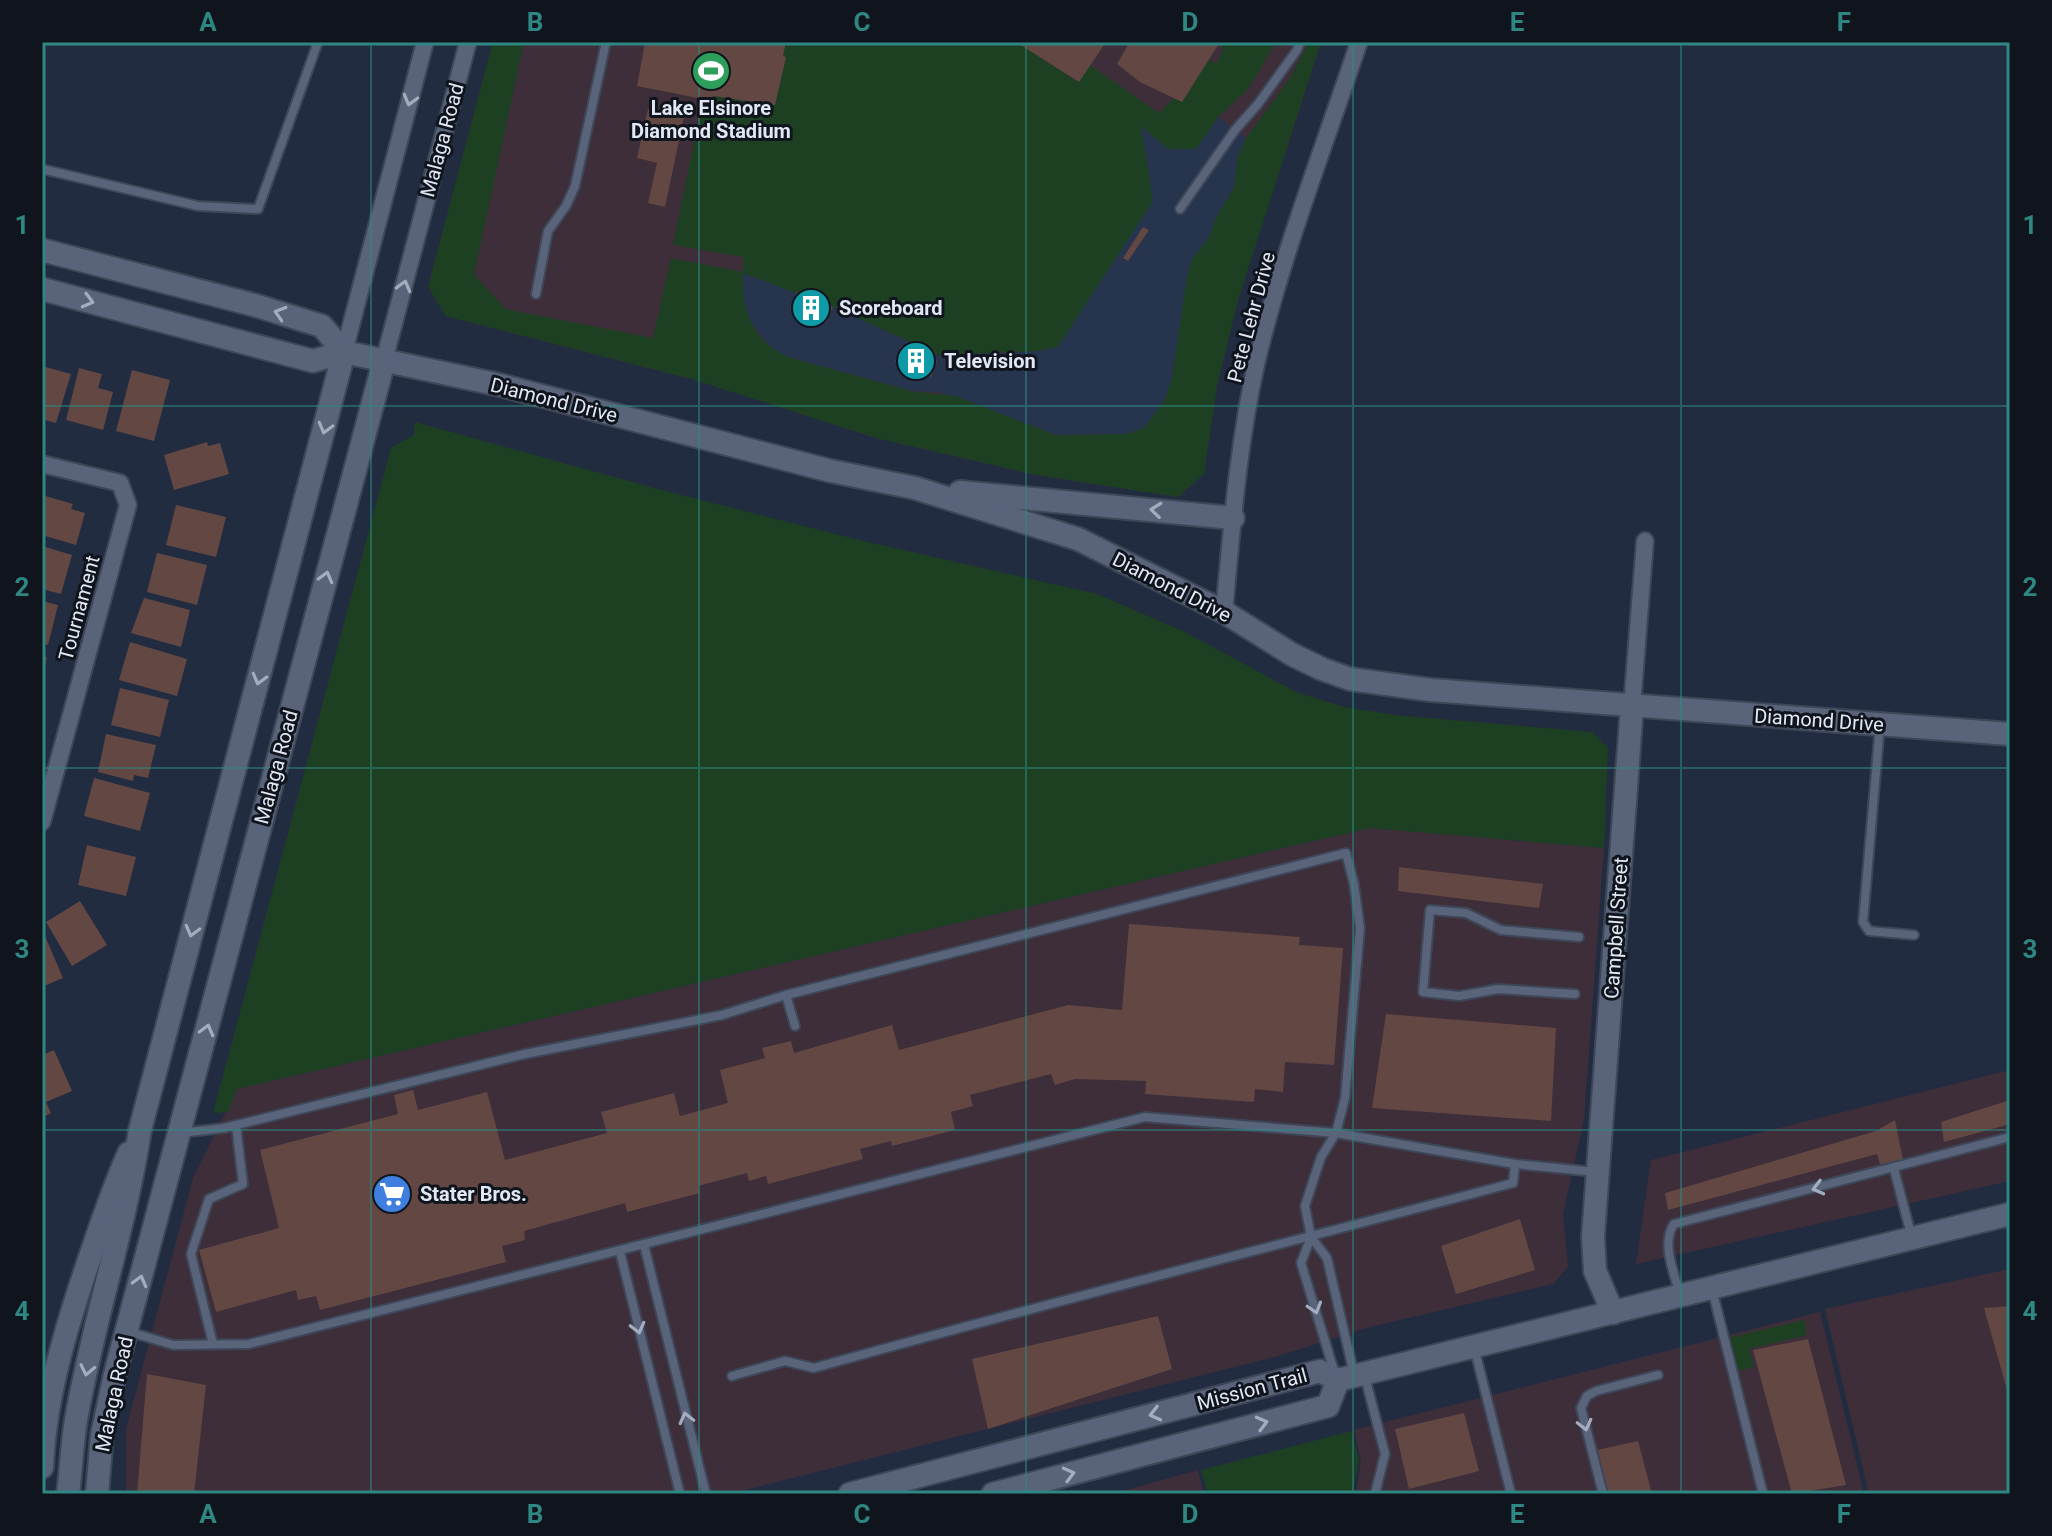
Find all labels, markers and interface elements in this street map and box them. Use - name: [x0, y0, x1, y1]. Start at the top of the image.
- text: A: [199, 7, 217, 37]
- text: B: [527, 7, 543, 37]
- text: C: [853, 7, 871, 37]
- text: D: [1182, 7, 1198, 37]
- text: E: [1510, 7, 1525, 37]
- text: F: [1837, 7, 1851, 37]
- sports icon: Lake Elsinore Diamond Stadium: [690, 50, 732, 92]
- street label: Malaga Road: [415, 80, 469, 200]
- one-way arrow: [403, 93, 420, 106]
- place label: Lake Elsinore Diamond Stadium: [631, 96, 791, 143]
- text: 1: [15, 210, 29, 240]
- text: 1: [2023, 210, 2037, 240]
- street label: Pete Lehr Drive: [1222, 249, 1280, 385]
- one-way arrow: [394, 279, 411, 293]
- building icon: Scoreboard: [790, 287, 832, 329]
- one-way arrow: [80, 292, 94, 309]
- place label: Scoreboard: [839, 296, 943, 320]
- one-way arrow: [274, 306, 288, 322]
- building icon: Television: [895, 340, 937, 382]
- place label: Television: [944, 349, 1036, 373]
- street label: Diamond Drive: [488, 373, 620, 427]
- one-way arrow: [318, 420, 334, 434]
- one-way arrow: [1149, 501, 1162, 518]
- street label: Diamond Drive: [1109, 547, 1235, 627]
- street label: Tournament: [53, 553, 105, 663]
- one-way arrow: [317, 571, 333, 585]
- text: 2: [15, 572, 29, 602]
- text: 2: [2023, 572, 2037, 602]
- one-way arrow: [251, 672, 268, 686]
- street label: Diamond Drive: [1753, 703, 1885, 737]
- street label: Malaga Road: [249, 707, 303, 827]
- street label: Campbell Street: [1599, 856, 1633, 1000]
- one-way arrow: [185, 923, 202, 937]
- text: 3: [15, 934, 29, 964]
- text: 3: [2023, 934, 2037, 964]
- one-way arrow: [197, 1023, 214, 1037]
- supermarket icon: Stater Bros.: [371, 1173, 413, 1215]
- one-way arrow: [1812, 1179, 1826, 1196]
- place label: Stater Bros.: [420, 1182, 527, 1206]
- one-way arrow: [131, 1275, 147, 1288]
- text: 4: [15, 1296, 30, 1326]
- text: 4: [2023, 1296, 2038, 1326]
- one-way arrow: [1306, 1301, 1322, 1315]
- one-way arrow: [629, 1320, 646, 1334]
- street label: Malaga Road: [90, 1334, 138, 1454]
- one-way arrow: [79, 1362, 96, 1376]
- street label: Mission Trail: [1194, 1363, 1310, 1415]
- one-way arrow: [1148, 1405, 1162, 1422]
- one-way arrow: [679, 1412, 696, 1426]
- one-way arrow: [1255, 1415, 1269, 1432]
- one-way arrow: [1576, 1418, 1593, 1432]
- one-way arrow: [1061, 1467, 1075, 1483]
- text: A: [199, 1499, 217, 1529]
- text: B: [527, 1499, 543, 1529]
- text: C: [853, 1499, 871, 1529]
- text: D: [1182, 1499, 1198, 1529]
- text: E: [1510, 1499, 1525, 1529]
- text: F: [1837, 1499, 1851, 1529]

